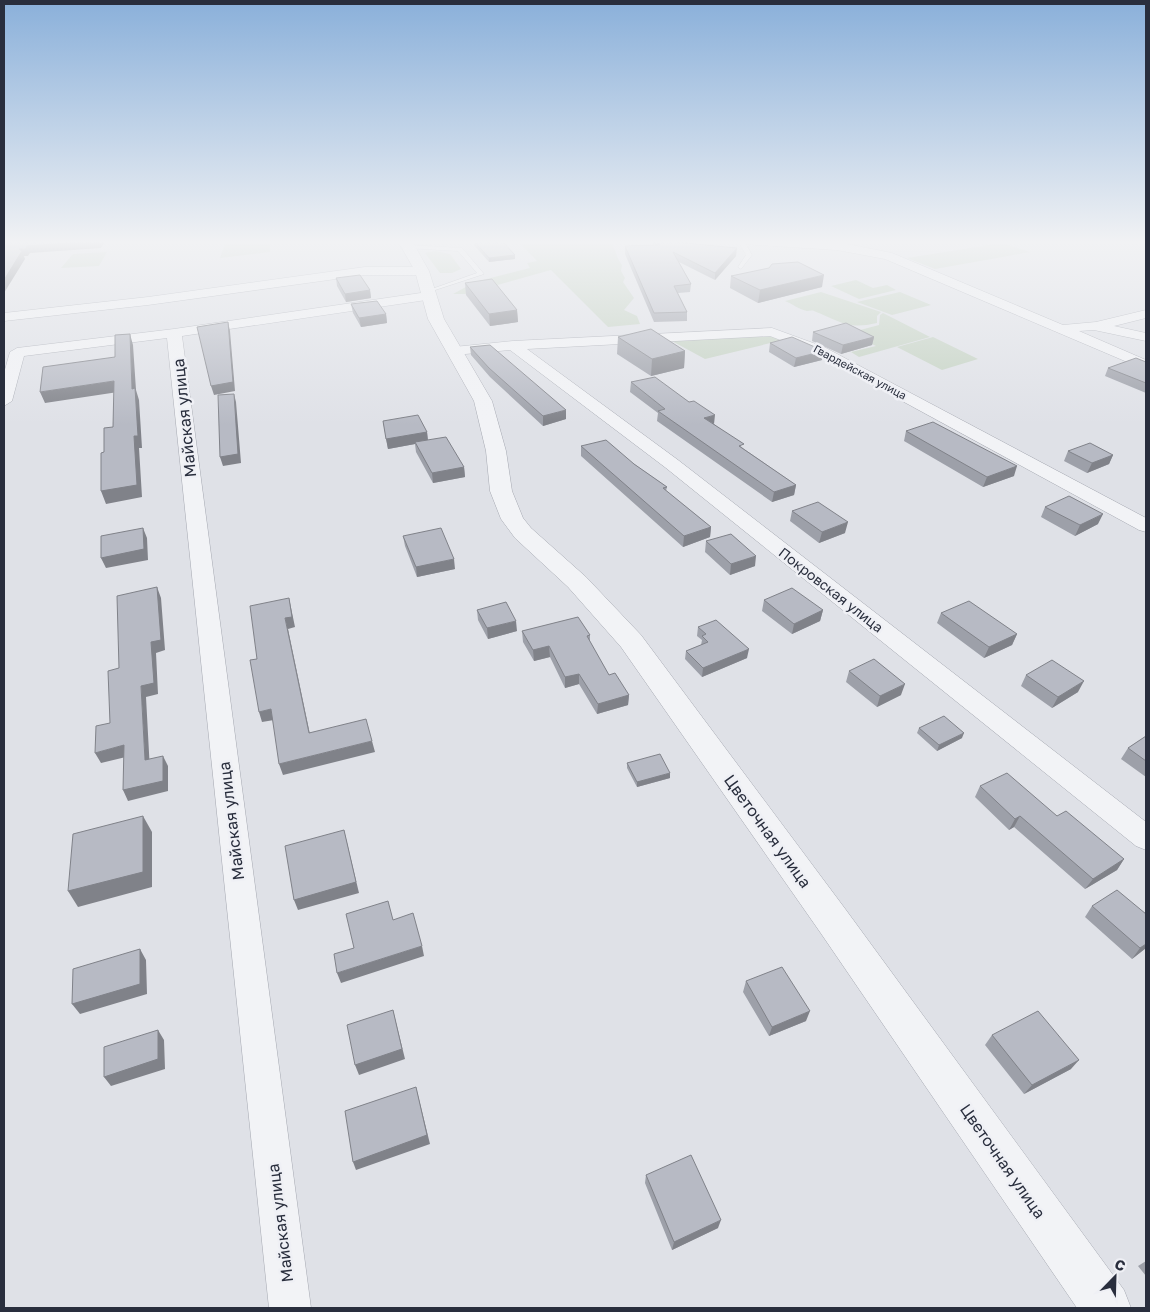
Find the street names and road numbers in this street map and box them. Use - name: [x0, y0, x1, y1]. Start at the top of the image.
- street label: Гвардейская улица: [812, 342, 909, 402]
- street label: Майская улица: [168, 358, 200, 478]
- street label: Покровская улица: [776, 544, 887, 636]
- street label: Майская улица: [214, 761, 248, 881]
- street label: Цветочная улица: [720, 770, 816, 892]
- street label: Цветочная улица: [956, 1100, 1050, 1222]
- street label: Майская улица: [263, 1163, 297, 1283]

